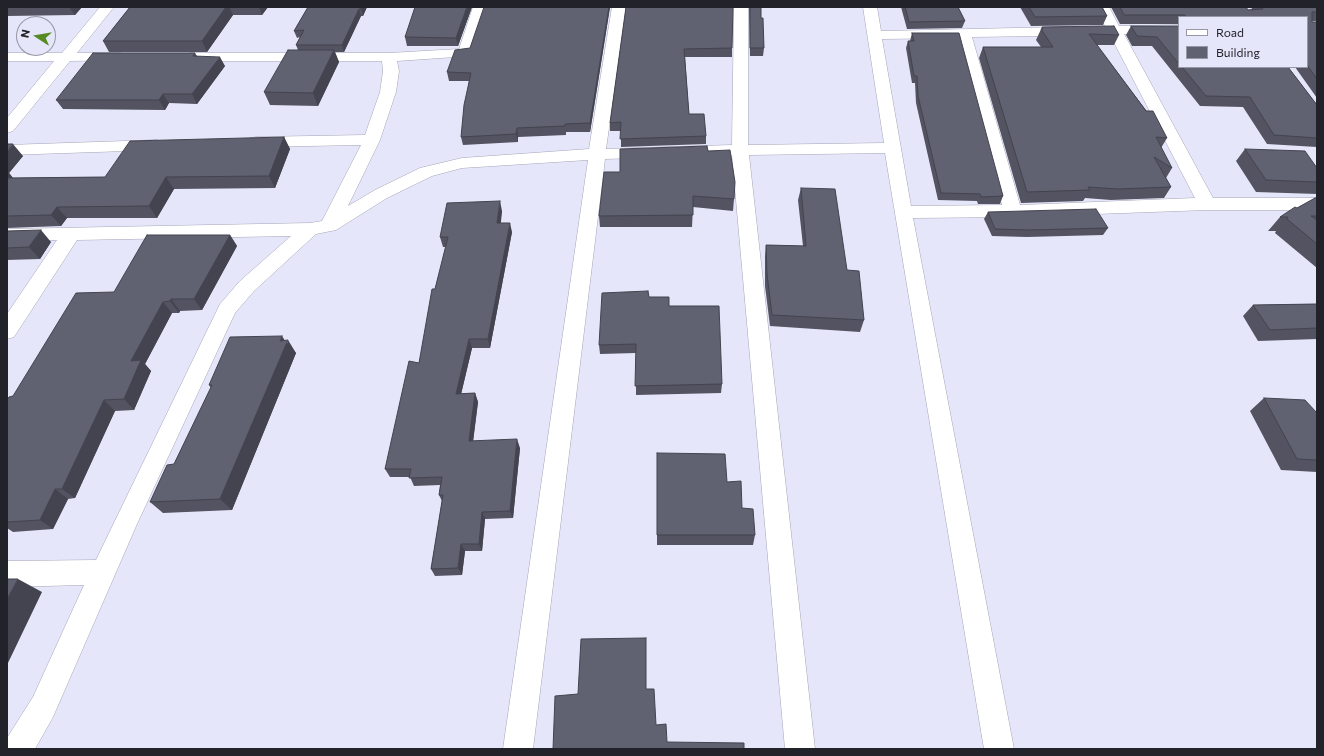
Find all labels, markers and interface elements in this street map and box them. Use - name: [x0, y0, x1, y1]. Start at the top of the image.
- north arrow: [16, 16, 56, 56]
- legend: [1178, 16, 1308, 68]
- text: Road: [1216, 25, 1244, 39]
- text: N: [18, 28, 32, 39]
- text: Building: [1216, 45, 1260, 59]

